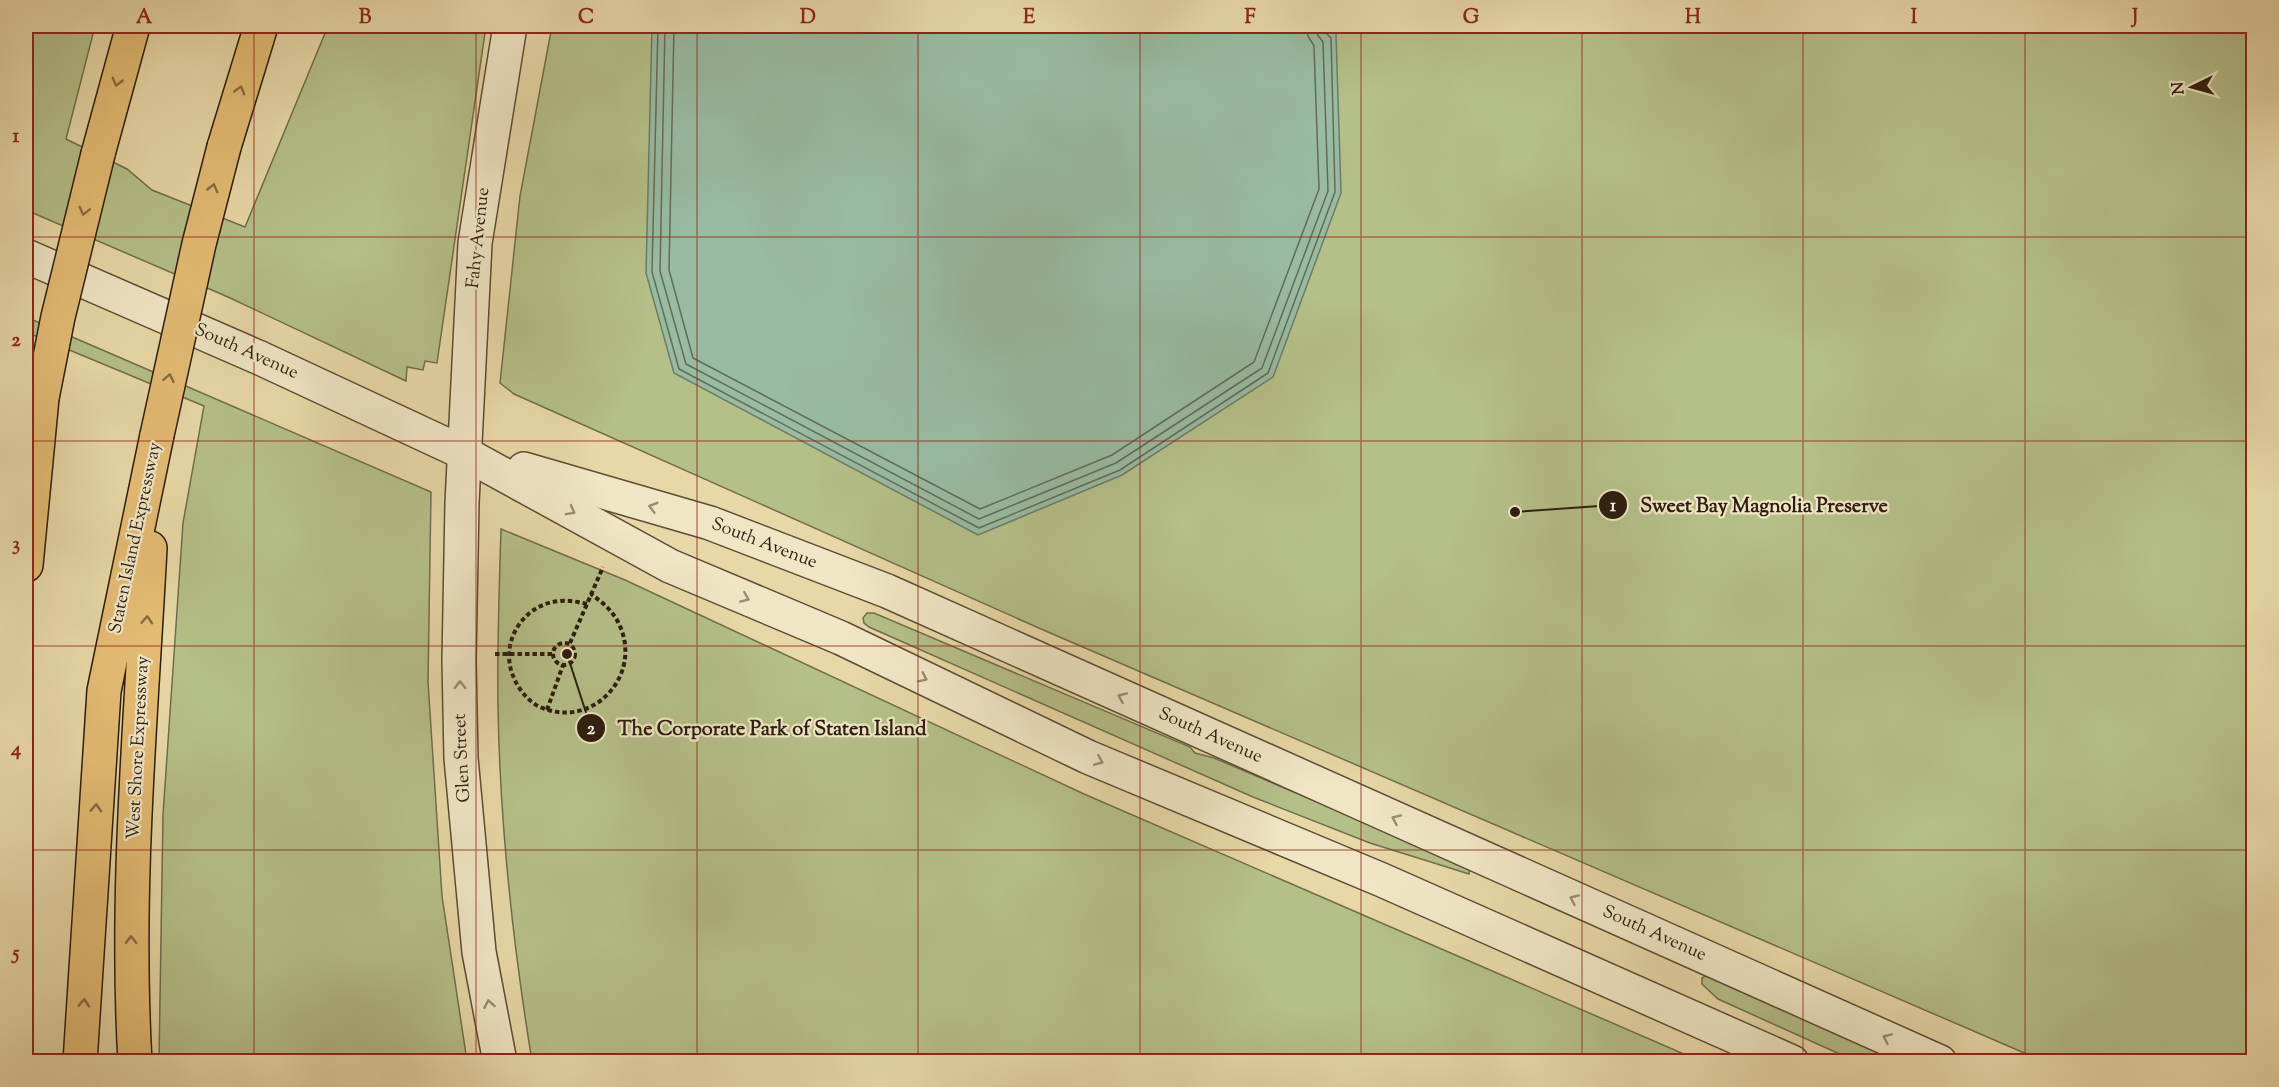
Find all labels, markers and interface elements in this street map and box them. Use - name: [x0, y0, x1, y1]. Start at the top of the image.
- text: A: [136, 4, 153, 33]
- text: B: [359, 4, 372, 33]
- text: C: [578, 4, 594, 33]
- text: D: [800, 4, 816, 33]
- text: E: [1023, 4, 1036, 33]
- text: F: [1244, 4, 1256, 33]
- text: G: [1463, 4, 1480, 33]
- text: H: [1685, 4, 1701, 33]
- text: I: [1911, 4, 1918, 33]
- text: J: [2130, 4, 2138, 33]
- north arrow: [2162, 57, 2222, 117]
- one-way arrow: [112, 77, 125, 87]
- text: N: [2168, 81, 2192, 95]
- one-way arrow: [233, 86, 245, 96]
- text: 1: [13, 123, 20, 152]
- one-way arrow: [206, 183, 219, 193]
- street label: Fahy Avenue: [461, 186, 497, 290]
- one-way arrow: [78, 206, 91, 216]
- street label: South Avenue: [190, 317, 302, 387]
- text: 2: [11, 327, 21, 356]
- one-way arrow: [162, 373, 175, 383]
- street label: Staten Island Expressway: [103, 440, 169, 636]
- callout: Sweet Bay Magnolia Preserve: [1598, 486, 1900, 524]
- text: Sweet Bay Magnolia Preserve: [1640, 493, 1888, 522]
- text: 1: [1610, 494, 1617, 520]
- one-way arrow: [648, 502, 659, 514]
- one-way arrow: [565, 504, 575, 515]
- street label: South Avenue: [707, 512, 821, 576]
- text: 3: [12, 531, 20, 560]
- one-way arrow: [739, 591, 750, 603]
- one-way arrow: [140, 615, 153, 624]
- street label: West Shore Expressway: [121, 655, 157, 841]
- one-way arrow: [917, 670, 928, 682]
- one-way arrow: [453, 680, 466, 689]
- one-way arrow: [1118, 692, 1129, 704]
- street label: South Avenue: [1154, 701, 1266, 771]
- callout: The Corporate Park of Staten Island: [576, 709, 939, 747]
- street label: Glen Street: [448, 713, 478, 803]
- text: The Corporate Park of Staten Island: [618, 716, 927, 745]
- text: 2: [587, 717, 596, 743]
- text: 4: [10, 736, 21, 765]
- one-way arrow: [1093, 754, 1104, 766]
- one-way arrow: [89, 804, 102, 813]
- one-way arrow: [1391, 815, 1402, 827]
- one-way arrow: [1570, 894, 1581, 906]
- street label: South Avenue: [1598, 899, 1710, 969]
- one-way arrow: [125, 936, 138, 945]
- text: 5: [11, 940, 20, 969]
- one-way arrow: [77, 999, 90, 1008]
- one-way arrow: [483, 999, 496, 1009]
- one-way arrow: [1882, 1033, 1893, 1045]

